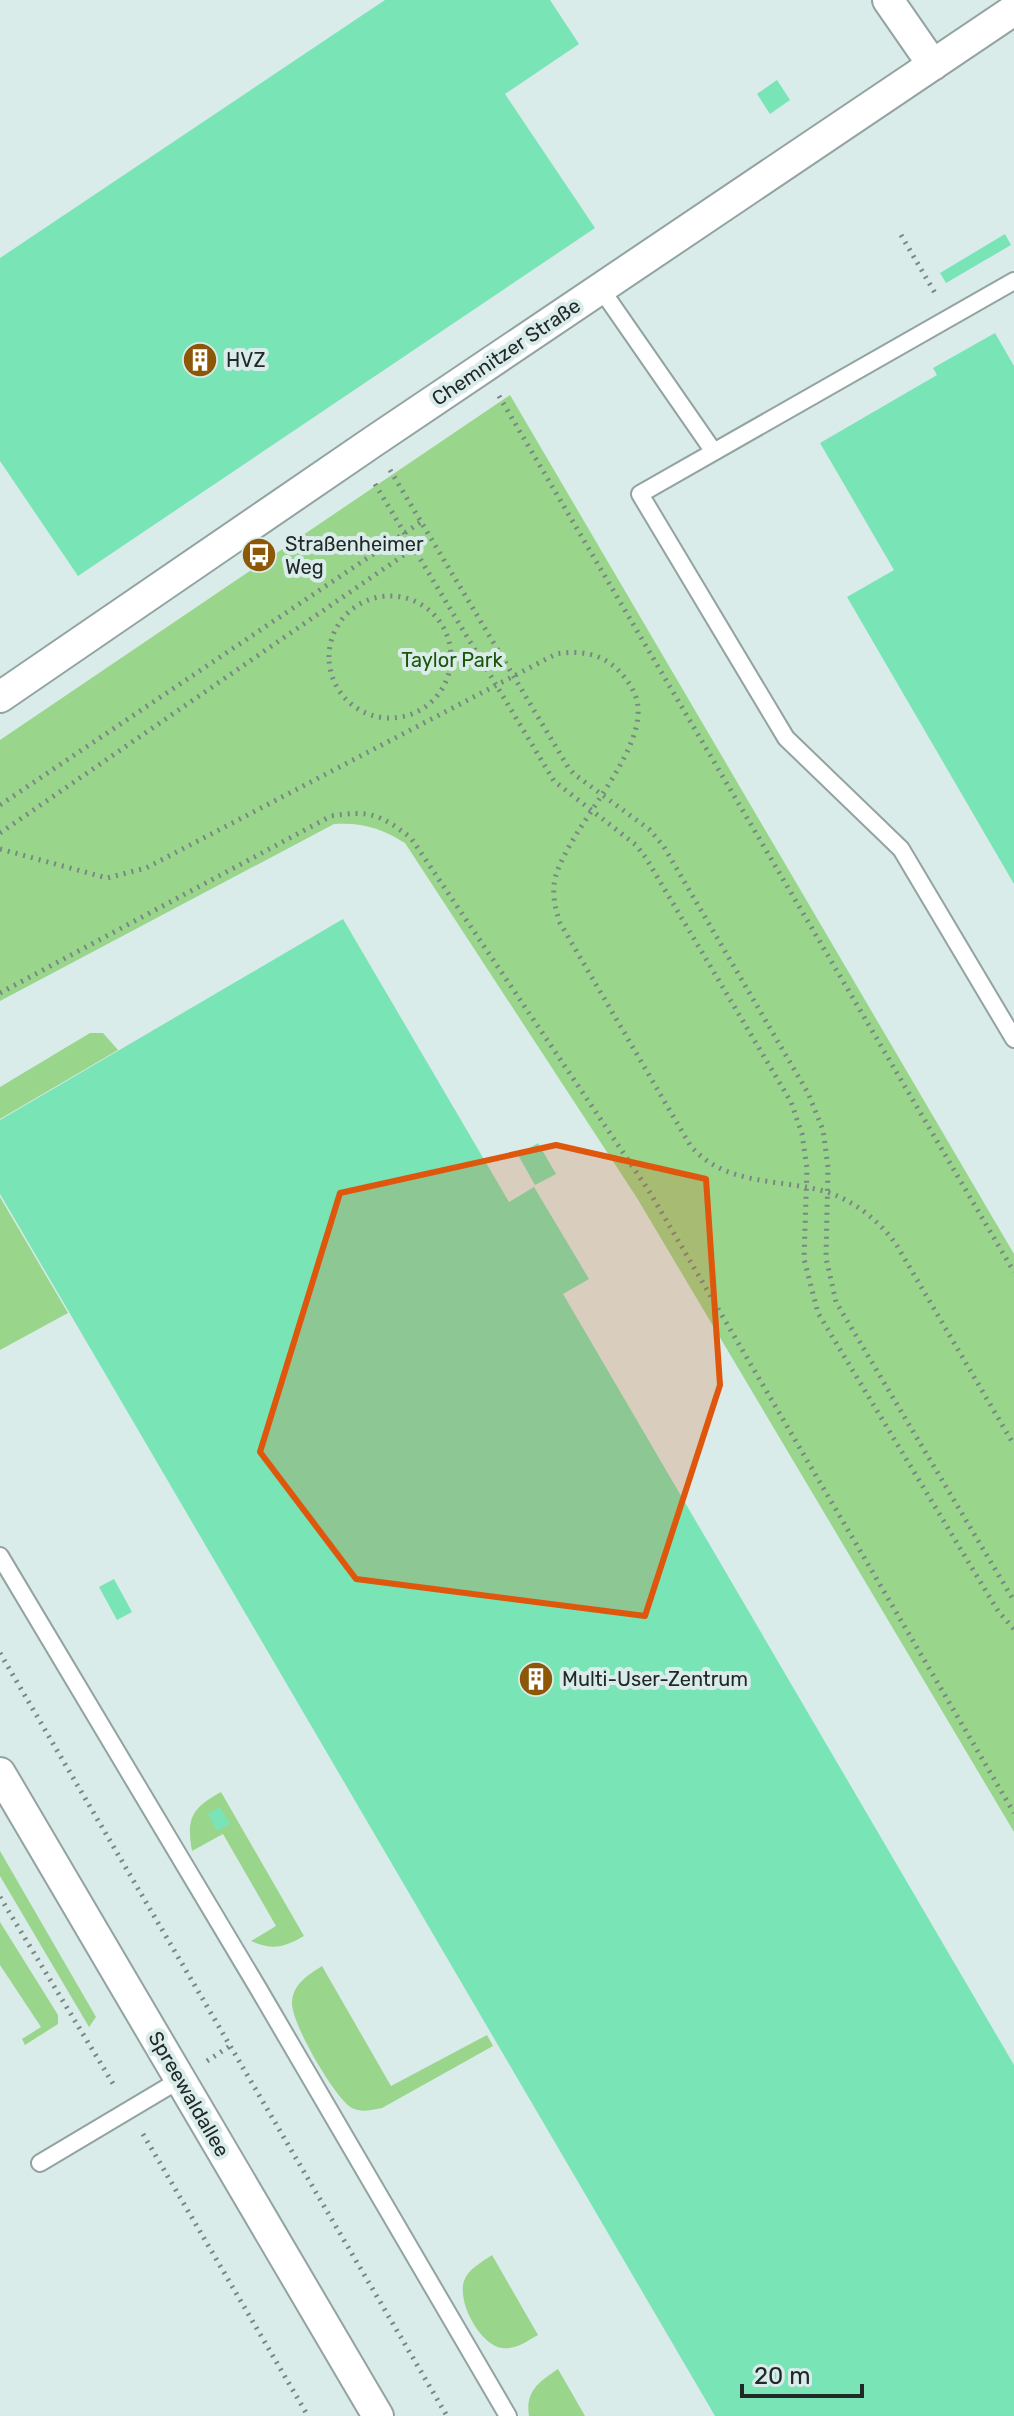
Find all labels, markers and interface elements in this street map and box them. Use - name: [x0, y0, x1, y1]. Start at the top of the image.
- street label: Chemnitzer Straße: [427, 293, 585, 411]
- building icon: HVZ: [181, 341, 219, 379]
- place label: HVZ: [226, 348, 265, 372]
- place label: Straßenheimer Weg: [285, 532, 424, 579]
- bus stop icon: Straßenheimer Weg: [240, 536, 278, 574]
- park label: Taylor Park: [401, 648, 503, 672]
- building icon: Multi-User-Zentrum: [517, 1660, 555, 1698]
- place label: Multi-User-Zentrum: [562, 1667, 748, 1691]
- street label: Spreewaldallee: [143, 2027, 235, 2161]
- scale bar: [742, 2348, 862, 2398]
- text: 20 m: [754, 2362, 811, 2390]

